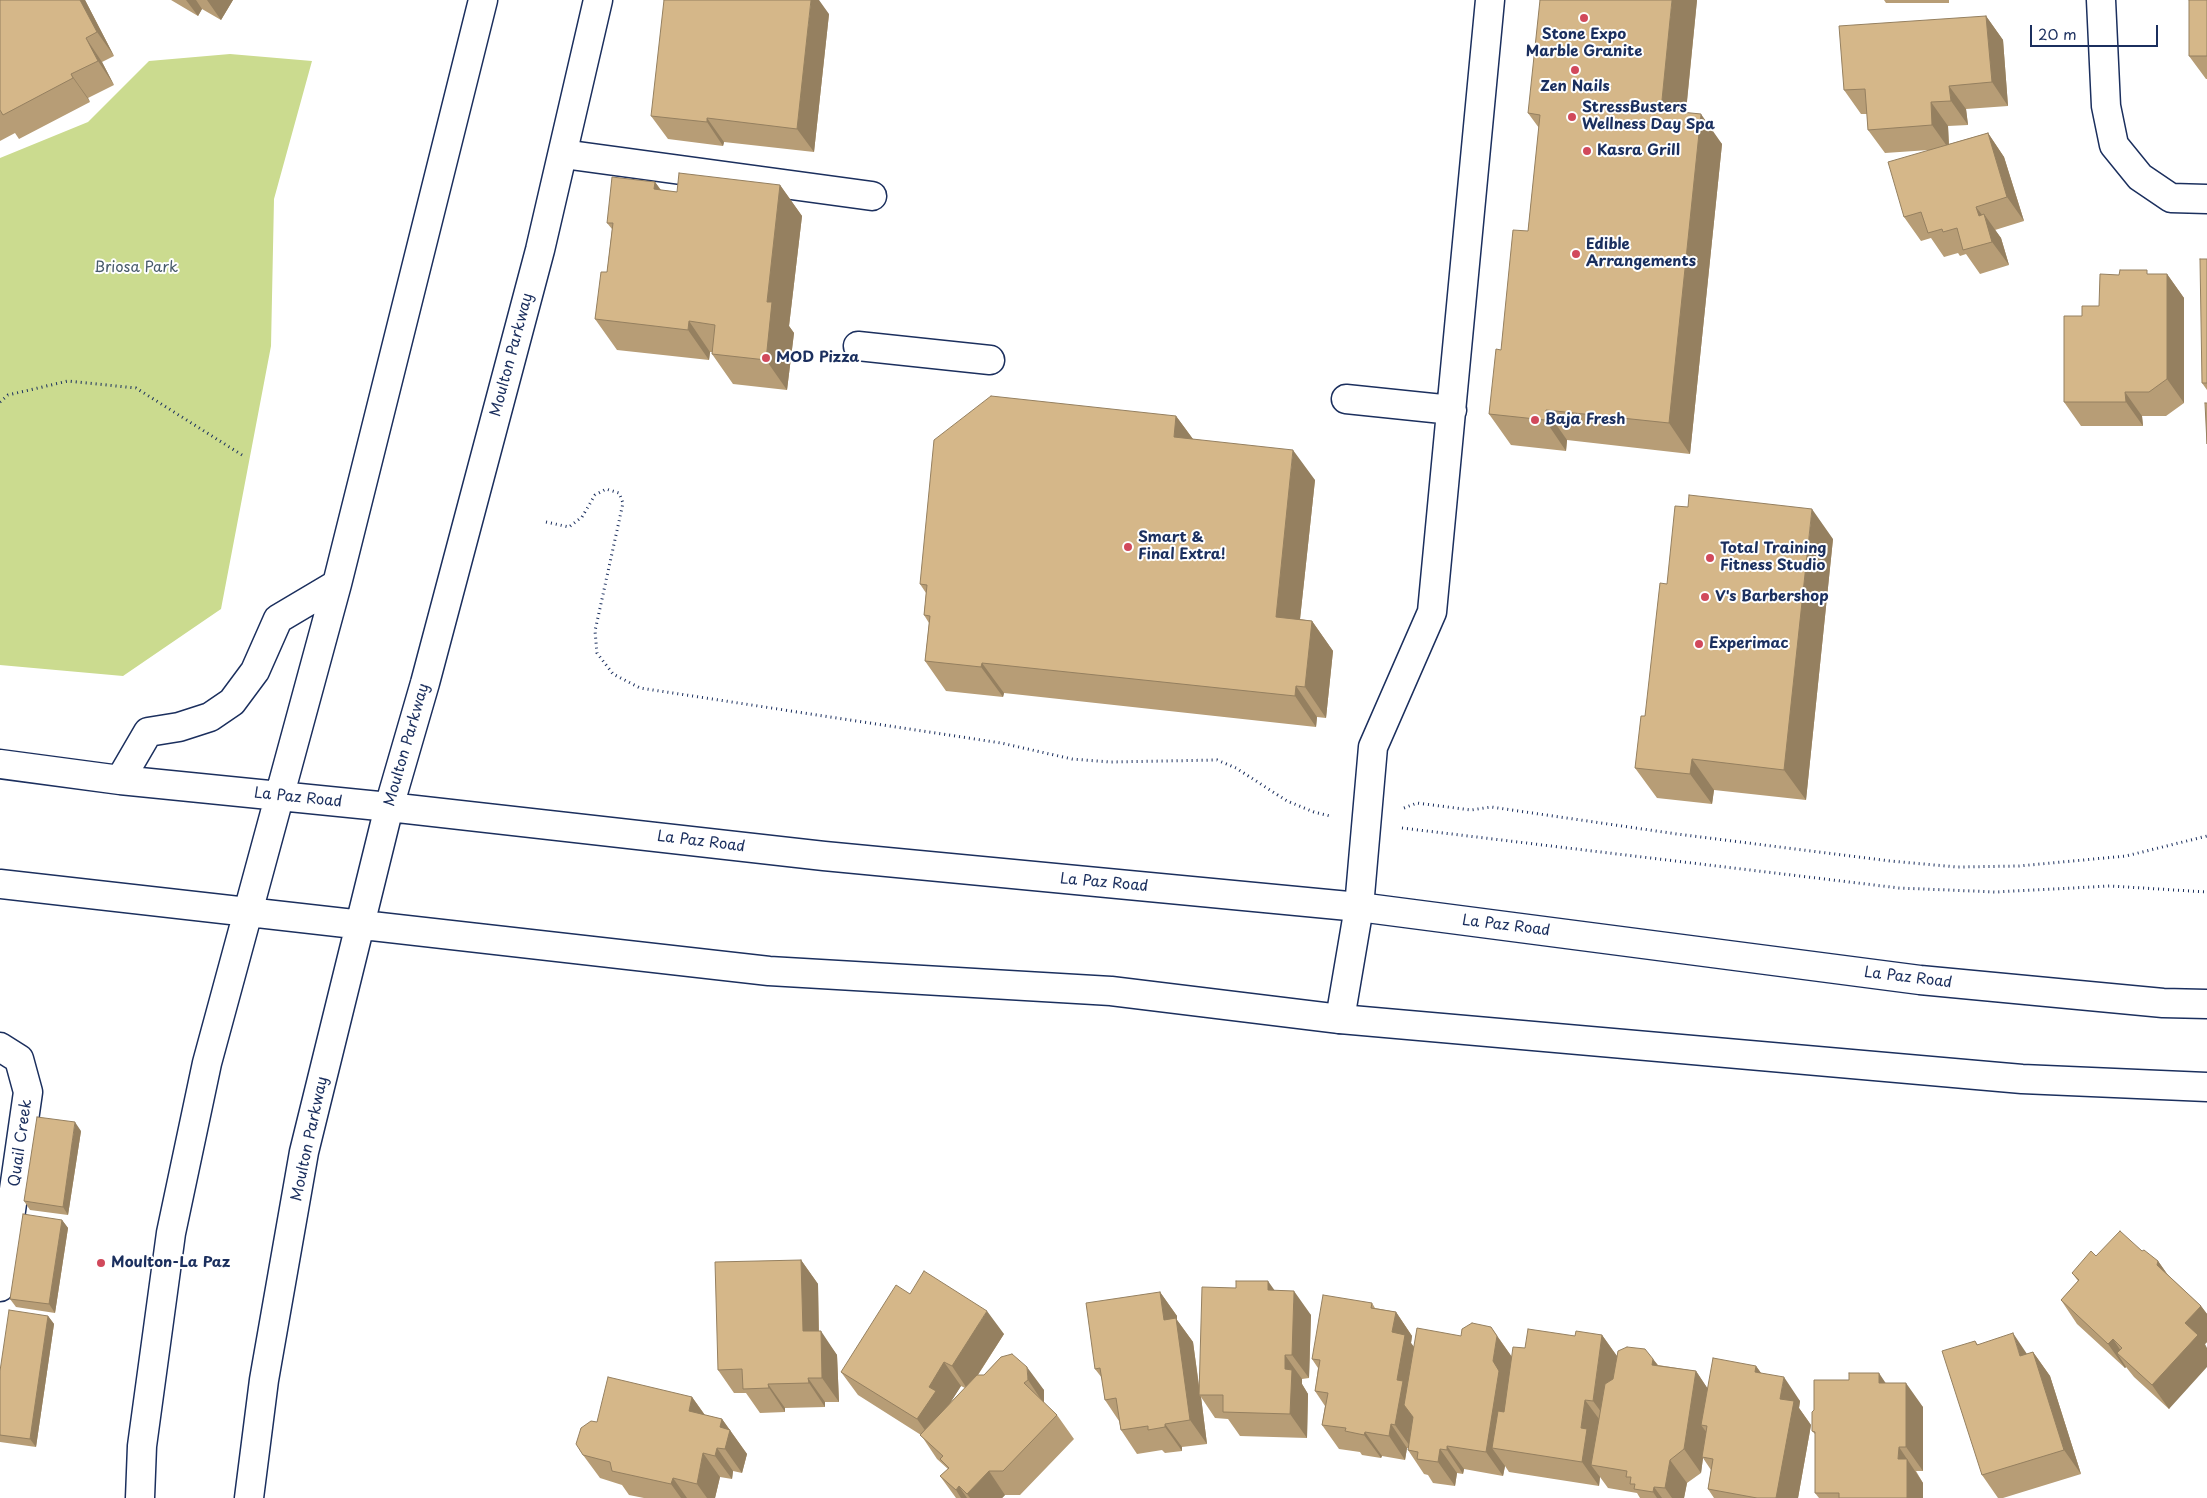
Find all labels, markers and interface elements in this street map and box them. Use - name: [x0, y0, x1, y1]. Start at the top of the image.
- marker: Stone Expo Marble Granite: [1578, 12, 1590, 24]
- scale bar: [2032, 15, 2160, 47]
- text: 20 m: [2038, 22, 2077, 45]
- place label: Stone Expo Marble Granite: [1526, 26, 1642, 61]
- marker: Zen Nails: [1569, 64, 1581, 76]
- place label: Zen Nails: [1540, 78, 1610, 96]
- place label: StressBusters Wellness Day Spa: [1582, 99, 1715, 134]
- marker: StressBusters Wellness Day Spa: [1566, 111, 1578, 123]
- place label: Kasra Grill: [1597, 142, 1680, 160]
- marker: Kasra Grill: [1581, 145, 1593, 157]
- place label: Edible Arrangements: [1586, 236, 1696, 271]
- marker: Edible Arrangements: [1570, 248, 1582, 260]
- park label: Briosa Park: [94, 259, 178, 277]
- street label: Moulton Parkway: [487, 291, 537, 419]
- place label: MOD Pizza: [776, 349, 859, 367]
- marker: MOD Pizza: [760, 352, 772, 364]
- place label: Baja Fresh: [1545, 411, 1625, 429]
- marker: Baja Fresh: [1529, 414, 1541, 426]
- place label: Smart & Final Extra!: [1138, 529, 1225, 564]
- place label: Total Training Fitness Studio: [1720, 540, 1826, 575]
- marker: Smart & Final Extra!: [1122, 541, 1134, 553]
- marker: Total Training Fitness Studio: [1704, 552, 1716, 564]
- place label: V's Barbershop: [1715, 588, 1829, 606]
- marker: V's Barbershop: [1699, 591, 1711, 603]
- place label: Experimac: [1709, 635, 1789, 653]
- marker: Experimac: [1693, 638, 1705, 650]
- street label: Moulton Parkway: [381, 681, 433, 809]
- street label: La Paz Road: [253, 784, 343, 812]
- street label: La Paz Road: [656, 828, 746, 856]
- street label: La Paz Road: [1059, 870, 1149, 896]
- street label: La Paz Road: [1461, 912, 1551, 940]
- street label: La Paz Road: [1863, 964, 1953, 992]
- street label: Moulton Parkway: [288, 1075, 332, 1203]
- street label: Quail Creek: [6, 1098, 36, 1188]
- place label: Moulton-La Paz: [111, 1254, 230, 1272]
- marker: Moulton-La Paz: [95, 1257, 107, 1269]

